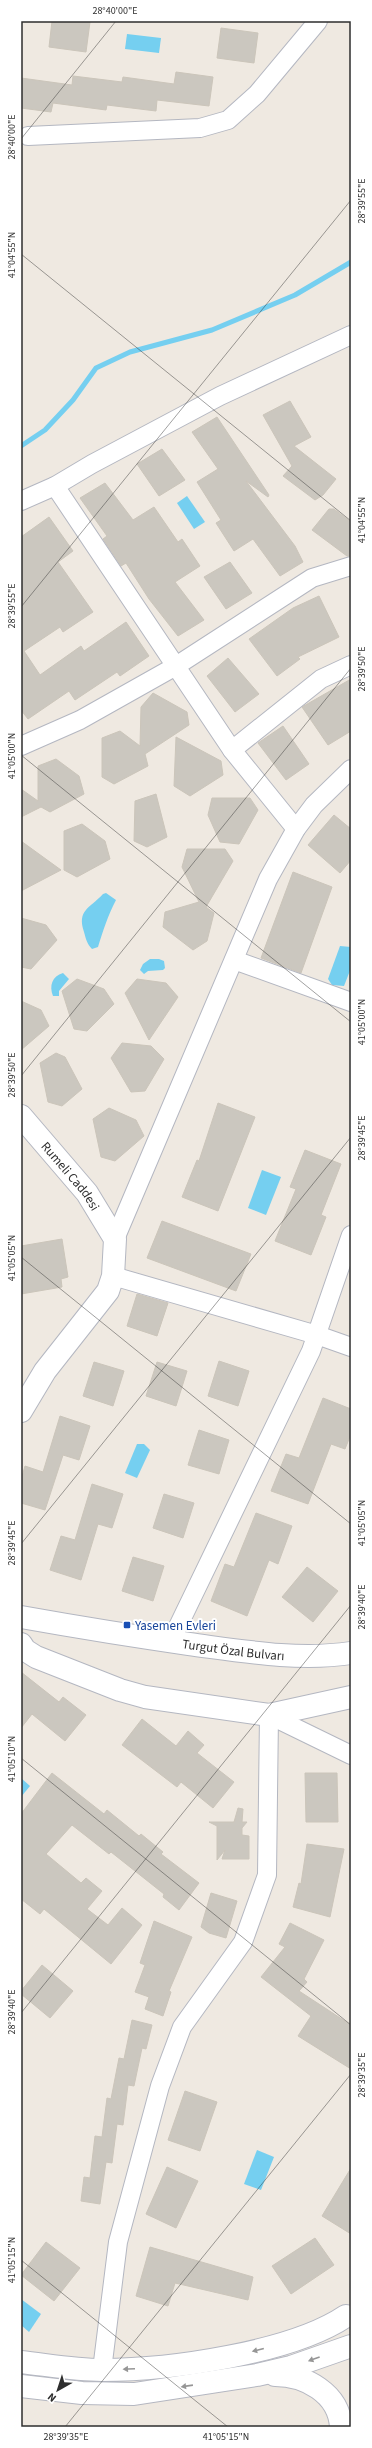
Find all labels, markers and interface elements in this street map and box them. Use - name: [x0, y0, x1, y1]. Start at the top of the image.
- text: 28°40'00"E: [92, 4, 138, 18]
- text: 28°40'00"E: [5, 114, 19, 160]
- text: 28°39'55"E: [355, 178, 369, 224]
- text: 41°04'55"N: [5, 232, 19, 278]
- text: 41°04'55"N: [355, 497, 369, 543]
- text: 28°39'55"E: [5, 583, 19, 629]
- text: 28°39'50"E: [355, 646, 369, 692]
- text: 41°05'00"N: [5, 733, 19, 779]
- text: 41°05'00"N: [355, 999, 369, 1045]
- text: 28°39'50"E: [5, 1052, 19, 1098]
- text: 28°39'45"E: [355, 1115, 369, 1161]
- street label: Rumeli Caddesi: [37, 1138, 104, 1214]
- text: 41°05'05"N: [5, 1235, 19, 1281]
- text: 41°05'05"N: [355, 1500, 369, 1546]
- text: 28°39'45"E: [5, 1520, 19, 1566]
- text: 28°39'40"E: [355, 1584, 369, 1630]
- place label: Yasemen Evleri: [134, 1617, 216, 1635]
- marker: Yasemen Evleri: [122, 1620, 132, 1630]
- street label: Turgut Özal Bulvarı: [181, 1635, 285, 1665]
- text: 41°05'10"N: [5, 1736, 19, 1782]
- text: 28°39'40"E: [5, 1989, 19, 2035]
- text: 28°39'35"E: [355, 2052, 369, 2098]
- text: 41°05'15"N: [5, 2237, 19, 2283]
- one-way arrow: [251, 2347, 263, 2353]
- one-way arrow: [308, 2356, 320, 2362]
- one-way arrow: [122, 2366, 135, 2372]
- north arrow: [38, 2370, 78, 2410]
- one-way arrow: [181, 2383, 194, 2389]
- text: N: [44, 2389, 60, 2406]
- text: 28°39'35"E: [43, 2430, 89, 2444]
- text: 41°05'15"N: [203, 2430, 249, 2444]

